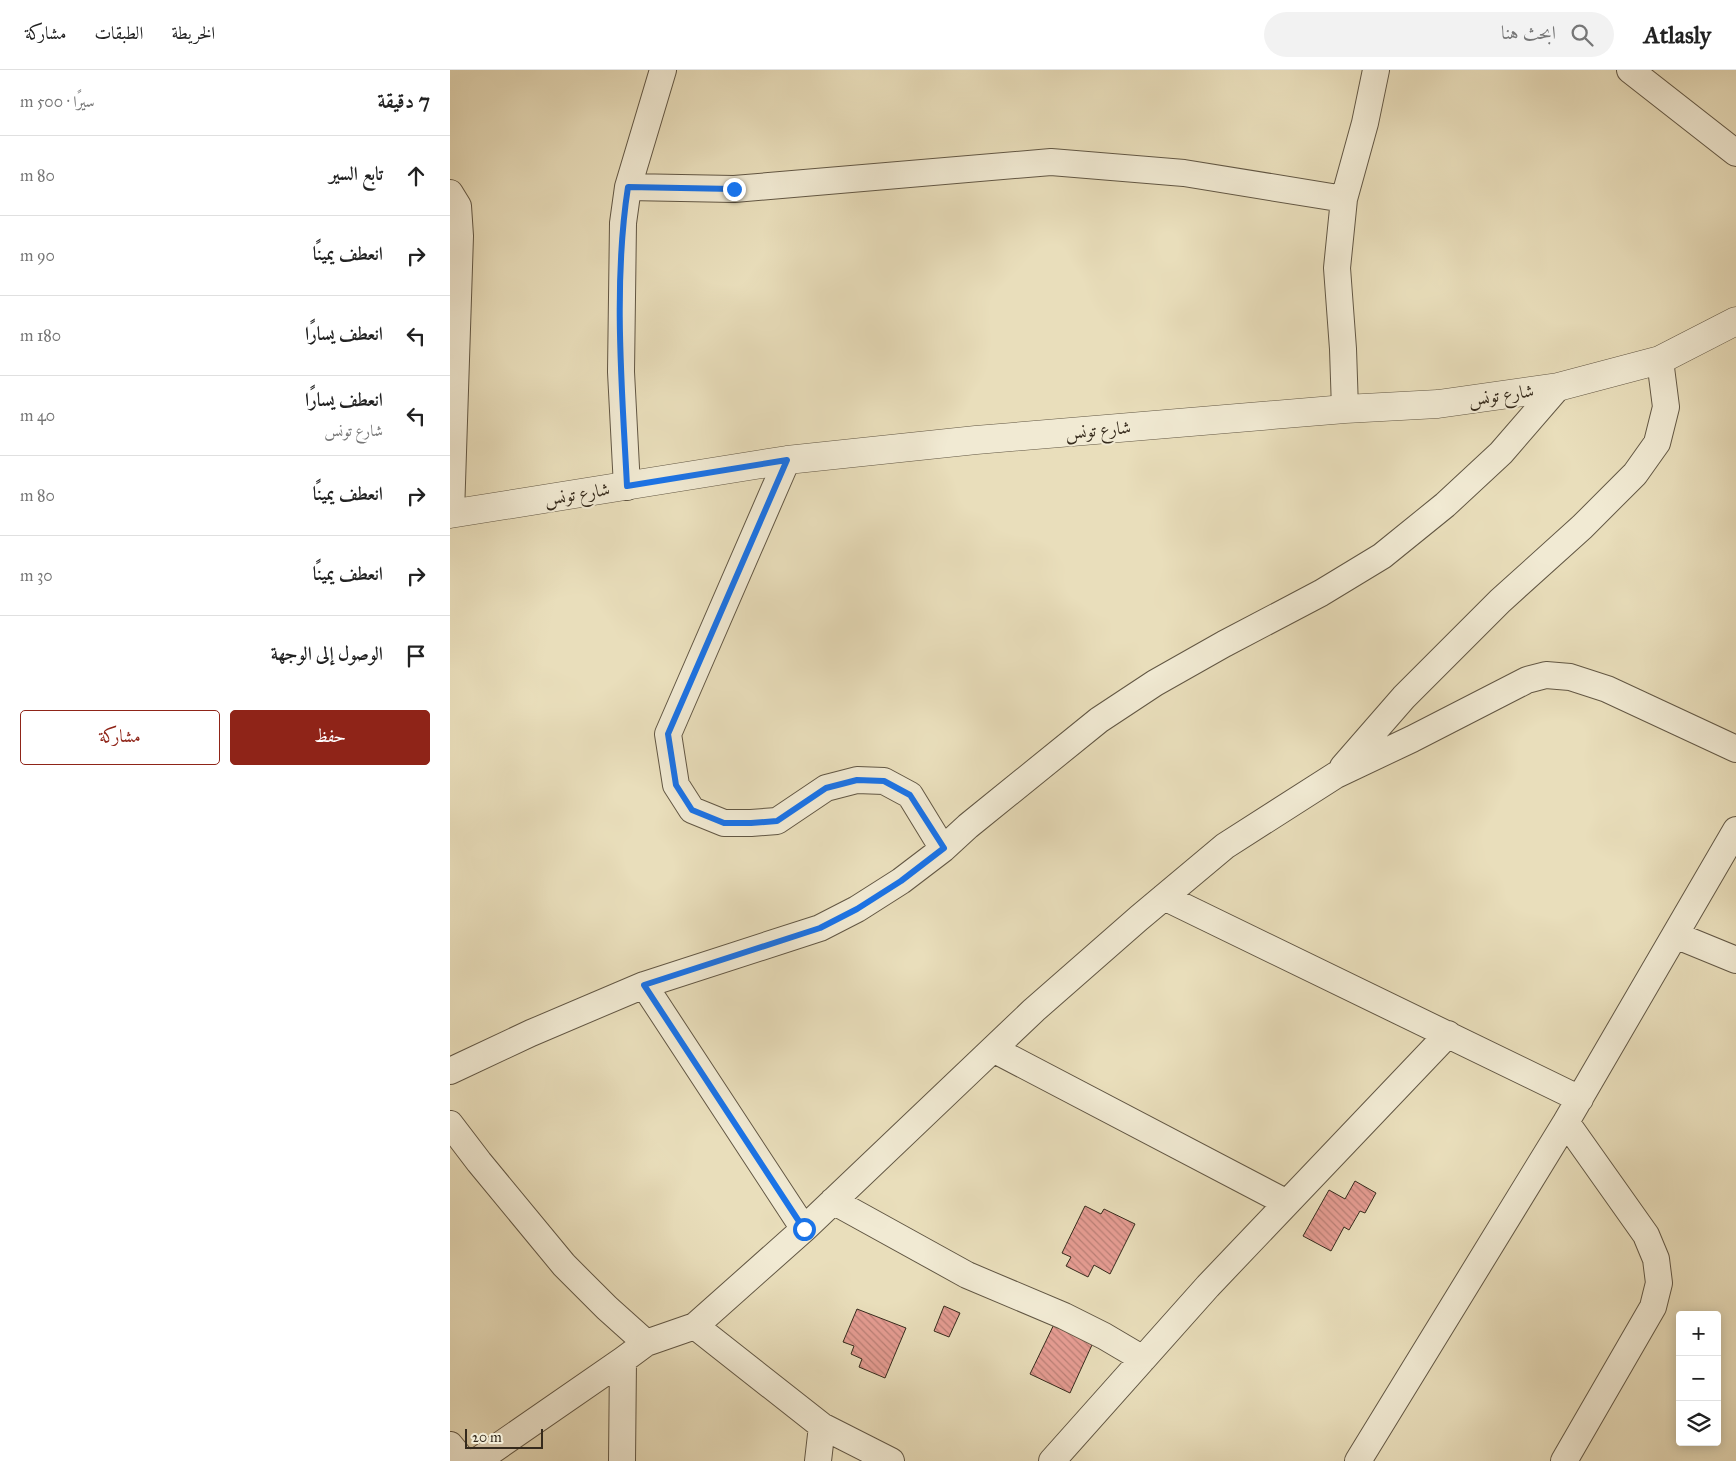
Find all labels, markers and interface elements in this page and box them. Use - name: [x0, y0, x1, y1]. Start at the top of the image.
- search box: [1264, 12, 1614, 57]
- text: Atlasly: [1644, 20, 1711, 50]
- text: ابحث هنا: [1501, 21, 1556, 44]
- icon: search: [1568, 21, 1596, 49]
- text: مشاركة: [25, 22, 66, 44]
- text: الطبقات: [94, 22, 143, 44]
- text: الخريطة: [171, 22, 215, 44]
- text: 7 دقيقة: [378, 88, 430, 114]
- text: سيرًا · 500 m: [20, 92, 95, 111]
- text: تابع السير: [329, 162, 383, 185]
- icon: ahead: [402, 162, 430, 190]
- text: 80 m: [20, 166, 55, 185]
- route end: [723, 178, 746, 201]
- text: انعطف يمينًا: [313, 242, 383, 265]
- icon: right: [402, 242, 430, 270]
- text: 90 m: [20, 246, 55, 265]
- text: انعطف يسارًا: [305, 322, 383, 345]
- icon: left: [402, 322, 430, 350]
- text: 180 m: [20, 326, 61, 345]
- street label: شارع تونس: [1467, 380, 1536, 414]
- text: انعطف يسارًا: [305, 388, 383, 411]
- icon: left: [402, 402, 430, 430]
- text: 40 m: [20, 406, 55, 425]
- street label: شارع تونس: [1064, 416, 1132, 448]
- text: شارع تونس: [324, 421, 383, 440]
- street label: شارع تونس: [543, 478, 612, 514]
- text: انعطف يمينًا: [313, 482, 383, 505]
- icon: right: [402, 482, 430, 510]
- text: 80 m: [20, 486, 55, 505]
- text: انعطف يمينًا: [313, 562, 383, 585]
- icon: right: [402, 562, 430, 590]
- text: 30 m: [20, 566, 53, 585]
- text: الوصول إلى الوجهة: [271, 642, 383, 665]
- icon: arrive: [402, 642, 430, 670]
- button: مشاركة: [20, 710, 220, 765]
- button: حفظ: [230, 710, 430, 765]
- route start: [793, 1218, 816, 1241]
- map controls: [1676, 1311, 1721, 1446]
- button: +: [1676, 1311, 1721, 1356]
- button: −: [1676, 1356, 1721, 1401]
- button: layers: [1676, 1401, 1721, 1446]
- scale bar: [465, 1426, 542, 1449]
- text: 20 m: [472, 1429, 502, 1446]

